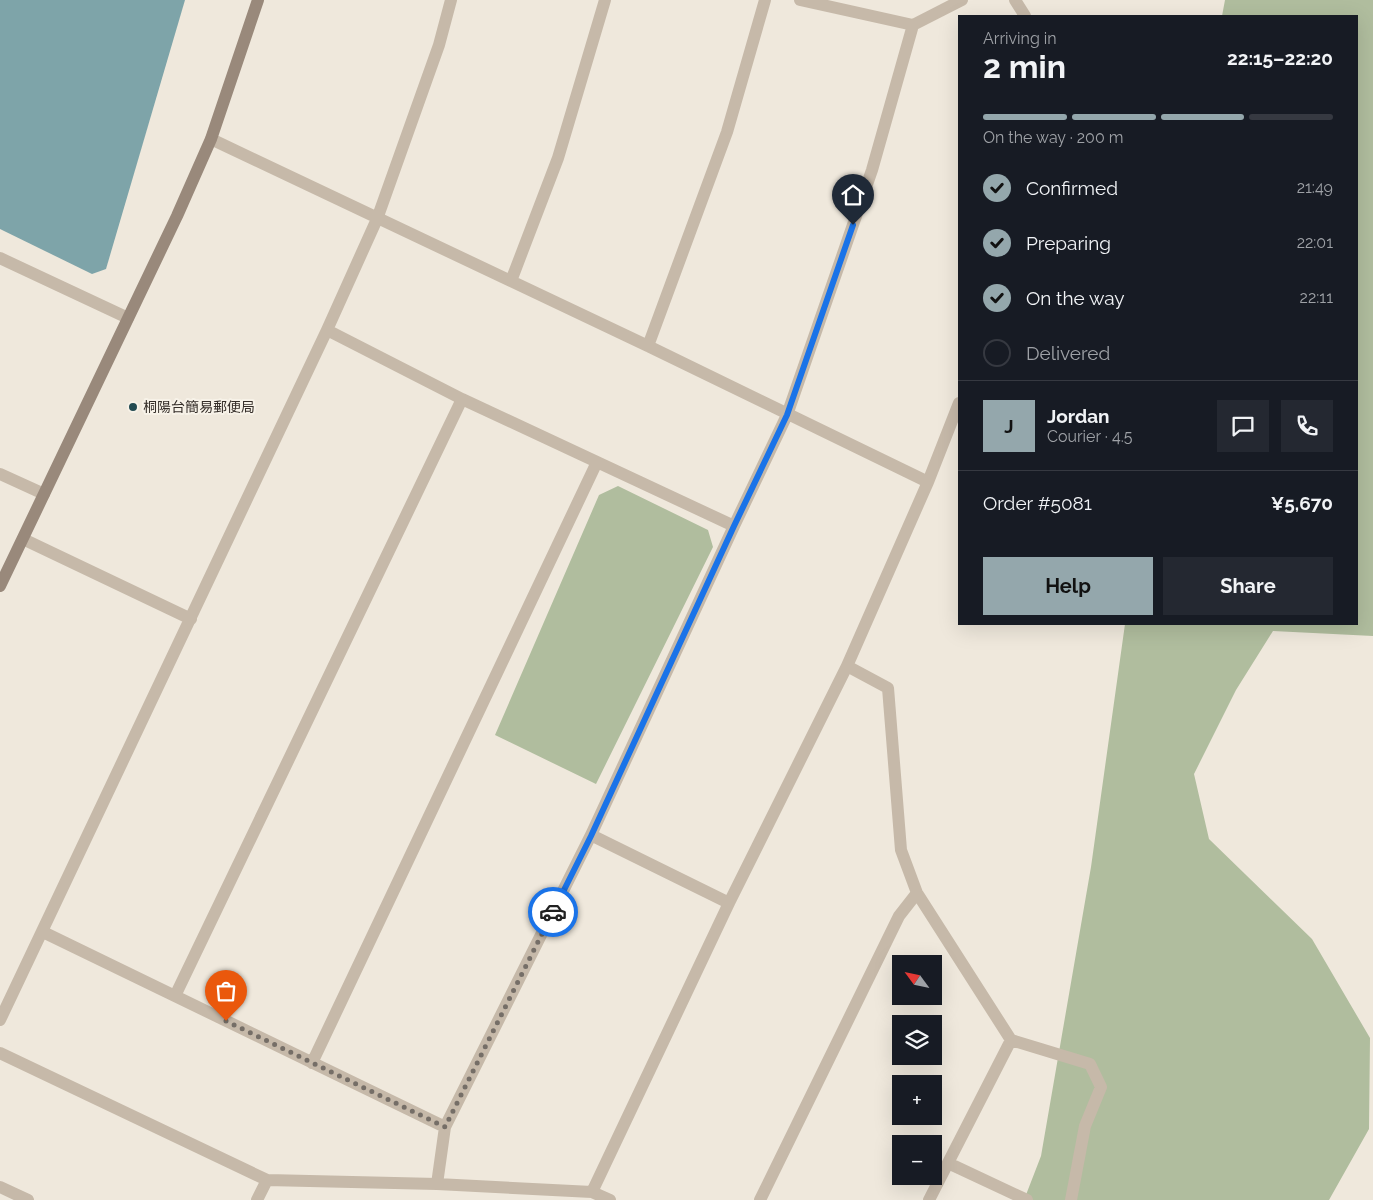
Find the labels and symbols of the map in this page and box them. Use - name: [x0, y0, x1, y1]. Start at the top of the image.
- pin: [832, 174, 874, 225]
- place label: 桐陽台簡易郵便局: [143, 399, 255, 415]
- marker: 桐陽台簡易郵便局: [127, 401, 139, 413]
- courier: [528, 887, 578, 937]
- north arrow: [892, 955, 942, 1005]
- pin: [205, 970, 247, 1021]

